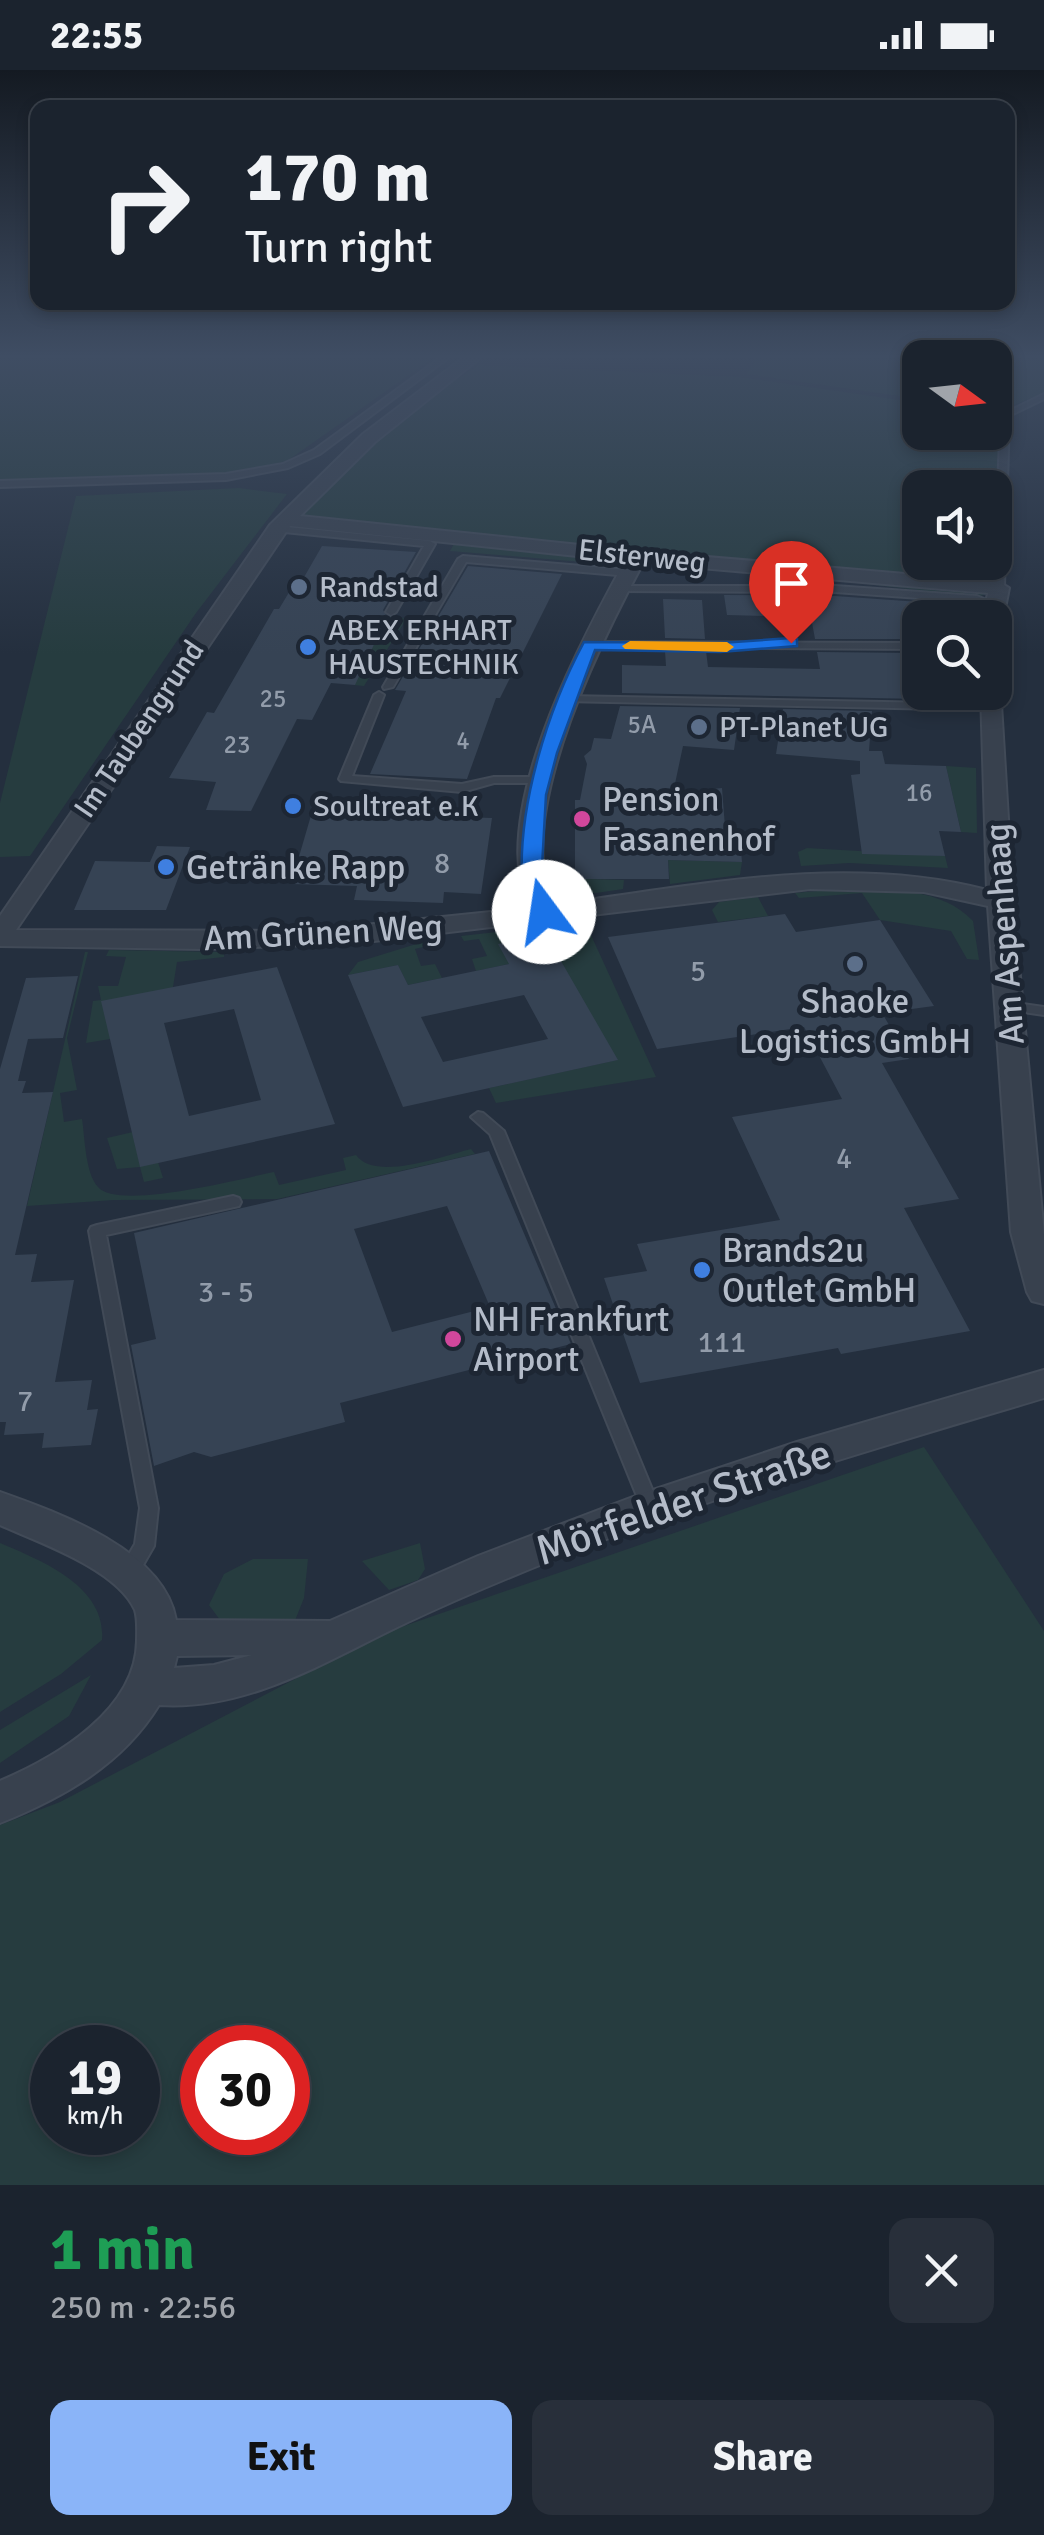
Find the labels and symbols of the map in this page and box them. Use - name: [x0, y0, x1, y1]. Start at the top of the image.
- north arrow: [902, 340, 1012, 450]
- street label: Elsterweg: [576, 531, 708, 582]
- pin: [749, 541, 834, 644]
- place label: Randstad: [319, 569, 439, 606]
- marker: Randstad: [288, 576, 310, 598]
- place label: ABEX ERHART HAUSTECHNIK: [328, 612, 519, 683]
- street label: Im Taubengrund: [66, 633, 212, 825]
- marker: ABEX ERHART HAUSTECHNIK: [297, 636, 319, 658]
- house number: 25: [259, 683, 287, 714]
- house number: 5A: [628, 709, 656, 740]
- place label: PT-Planet UG: [719, 709, 888, 746]
- marker: PT-Planet UG: [688, 716, 710, 738]
- house number: 4: [456, 725, 470, 756]
- house number: 23: [223, 729, 251, 760]
- house number: 16: [905, 777, 933, 808]
- place label: Pension Fasanenhof: [602, 778, 777, 861]
- place label: Soultreat e.K: [313, 788, 479, 825]
- marker: Soultreat e.K: [282, 795, 304, 817]
- marker: Pension Fasanenhof: [571, 808, 593, 830]
- street label: Am Aspenhaag: [975, 822, 1034, 1046]
- house number: 8: [434, 845, 450, 882]
- place label: Getränke Rapp: [186, 846, 405, 889]
- marker: Getränke Rapp: [155, 856, 177, 878]
- position arrow: [492, 860, 596, 964]
- street label: Am Grünen Weg: [202, 905, 444, 960]
- house number: 5: [690, 953, 706, 990]
- marker: Shaoke Logistics GmbH: [844, 953, 866, 975]
- place label: Shaoke Logistics GmbH: [739, 980, 971, 1063]
- house number: 4: [836, 1140, 852, 1177]
- place label: Brands2u Outlet GmbH: [722, 1229, 916, 1312]
- marker: Brands2u Outlet GmbH: [691, 1259, 713, 1281]
- house number: 3 - 5: [198, 1274, 254, 1311]
- place label: NH Frankfurt Airport: [473, 1298, 669, 1381]
- house number: 111: [698, 1324, 746, 1361]
- marker: NH Frankfurt Airport: [442, 1328, 464, 1350]
- house number: 7: [17, 1383, 33, 1420]
- street label: Mörfelder Straße: [529, 1428, 838, 1577]
- speed limit sign: 30: [180, 2025, 310, 2155]

